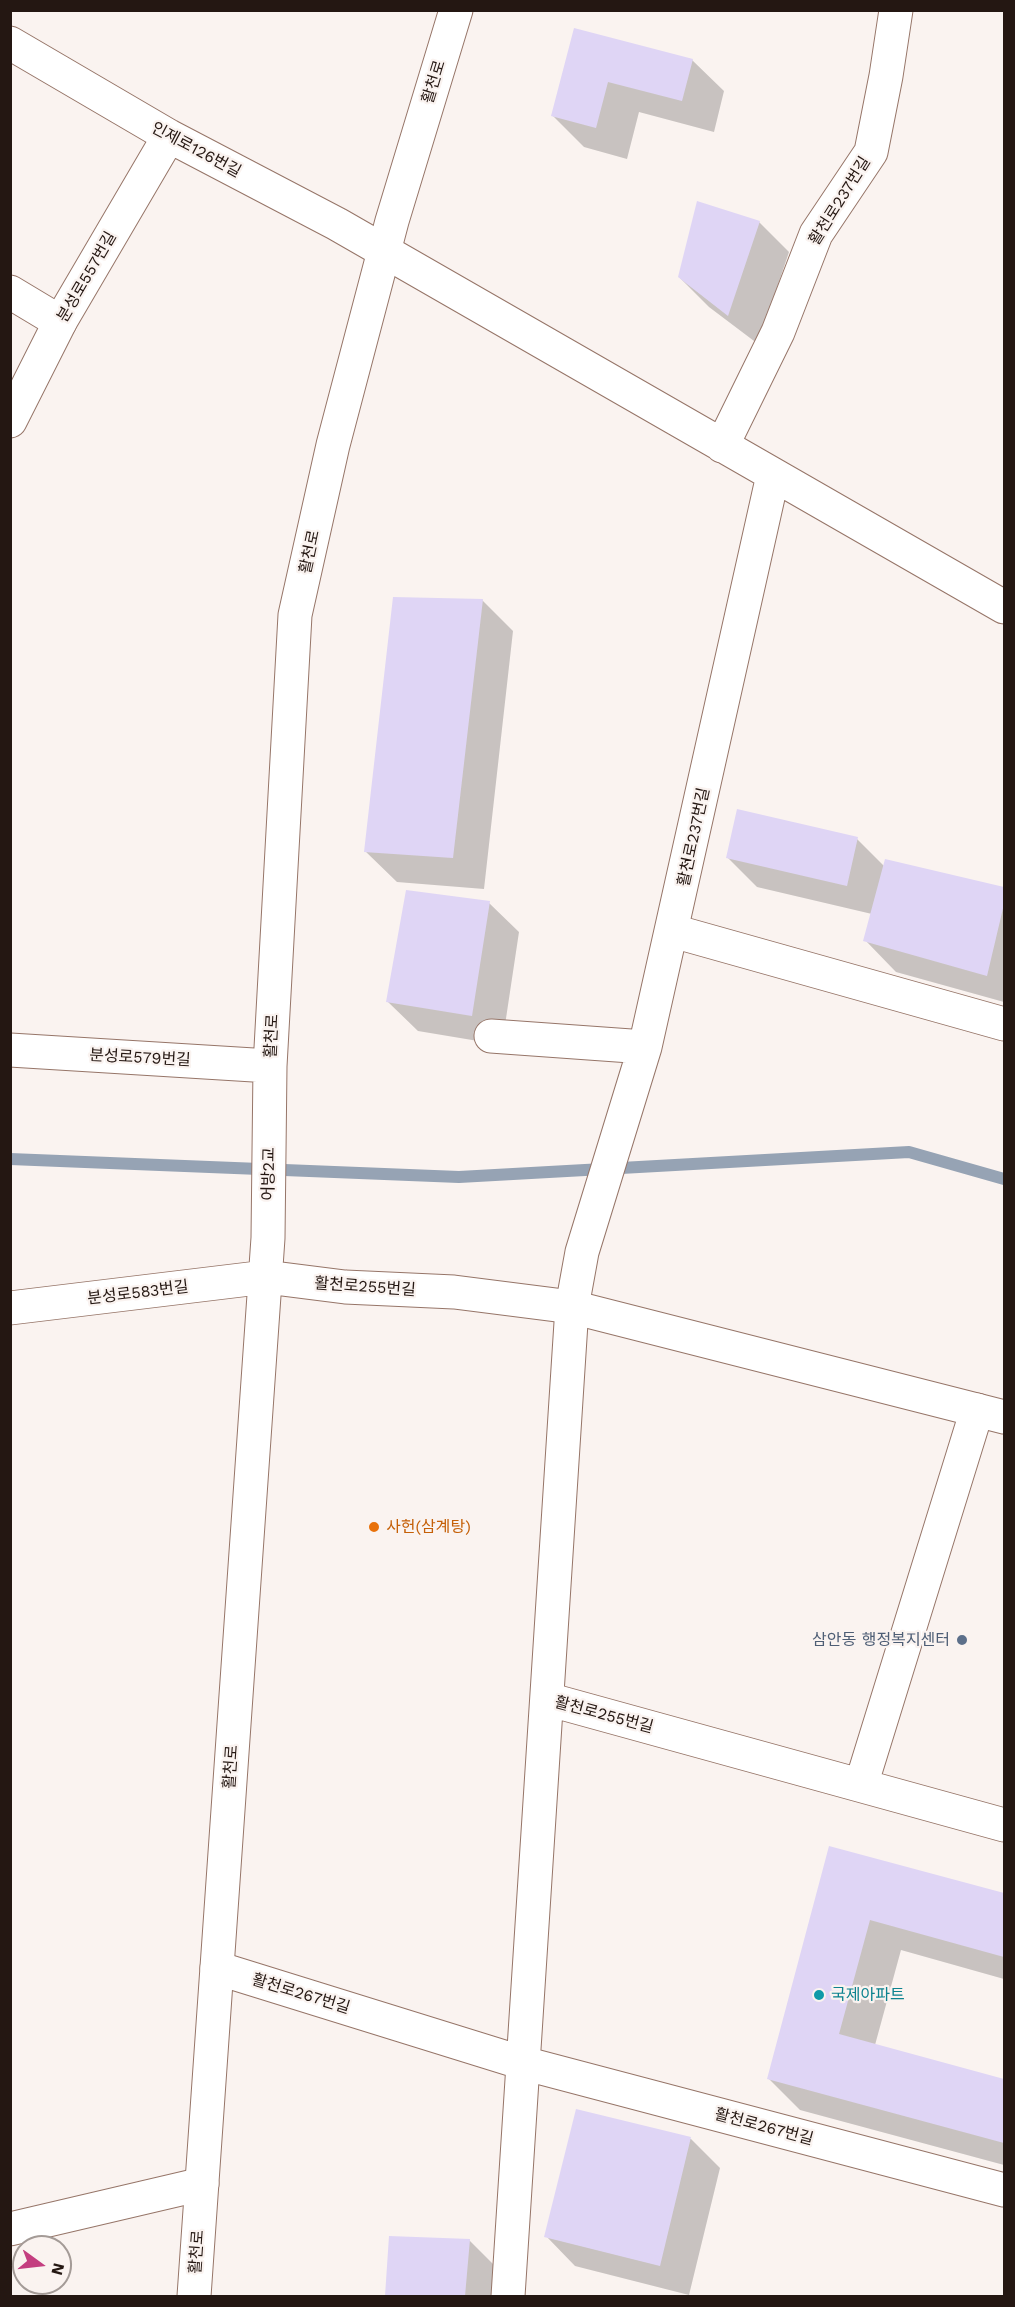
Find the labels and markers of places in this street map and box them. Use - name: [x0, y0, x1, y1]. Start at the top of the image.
- place label: 사헌(삼계탕): [386, 1517, 471, 1537]
- marker: 사헌(삼계탕): [367, 1520, 381, 1534]
- place label: 삼안동 행정복지센터: [812, 1630, 950, 1650]
- marker: 삼안동 행정복지센터: [955, 1633, 969, 1647]
- place label: 국제아파트: [831, 1985, 905, 2005]
- marker: 국제아파트: [812, 1988, 826, 2002]

